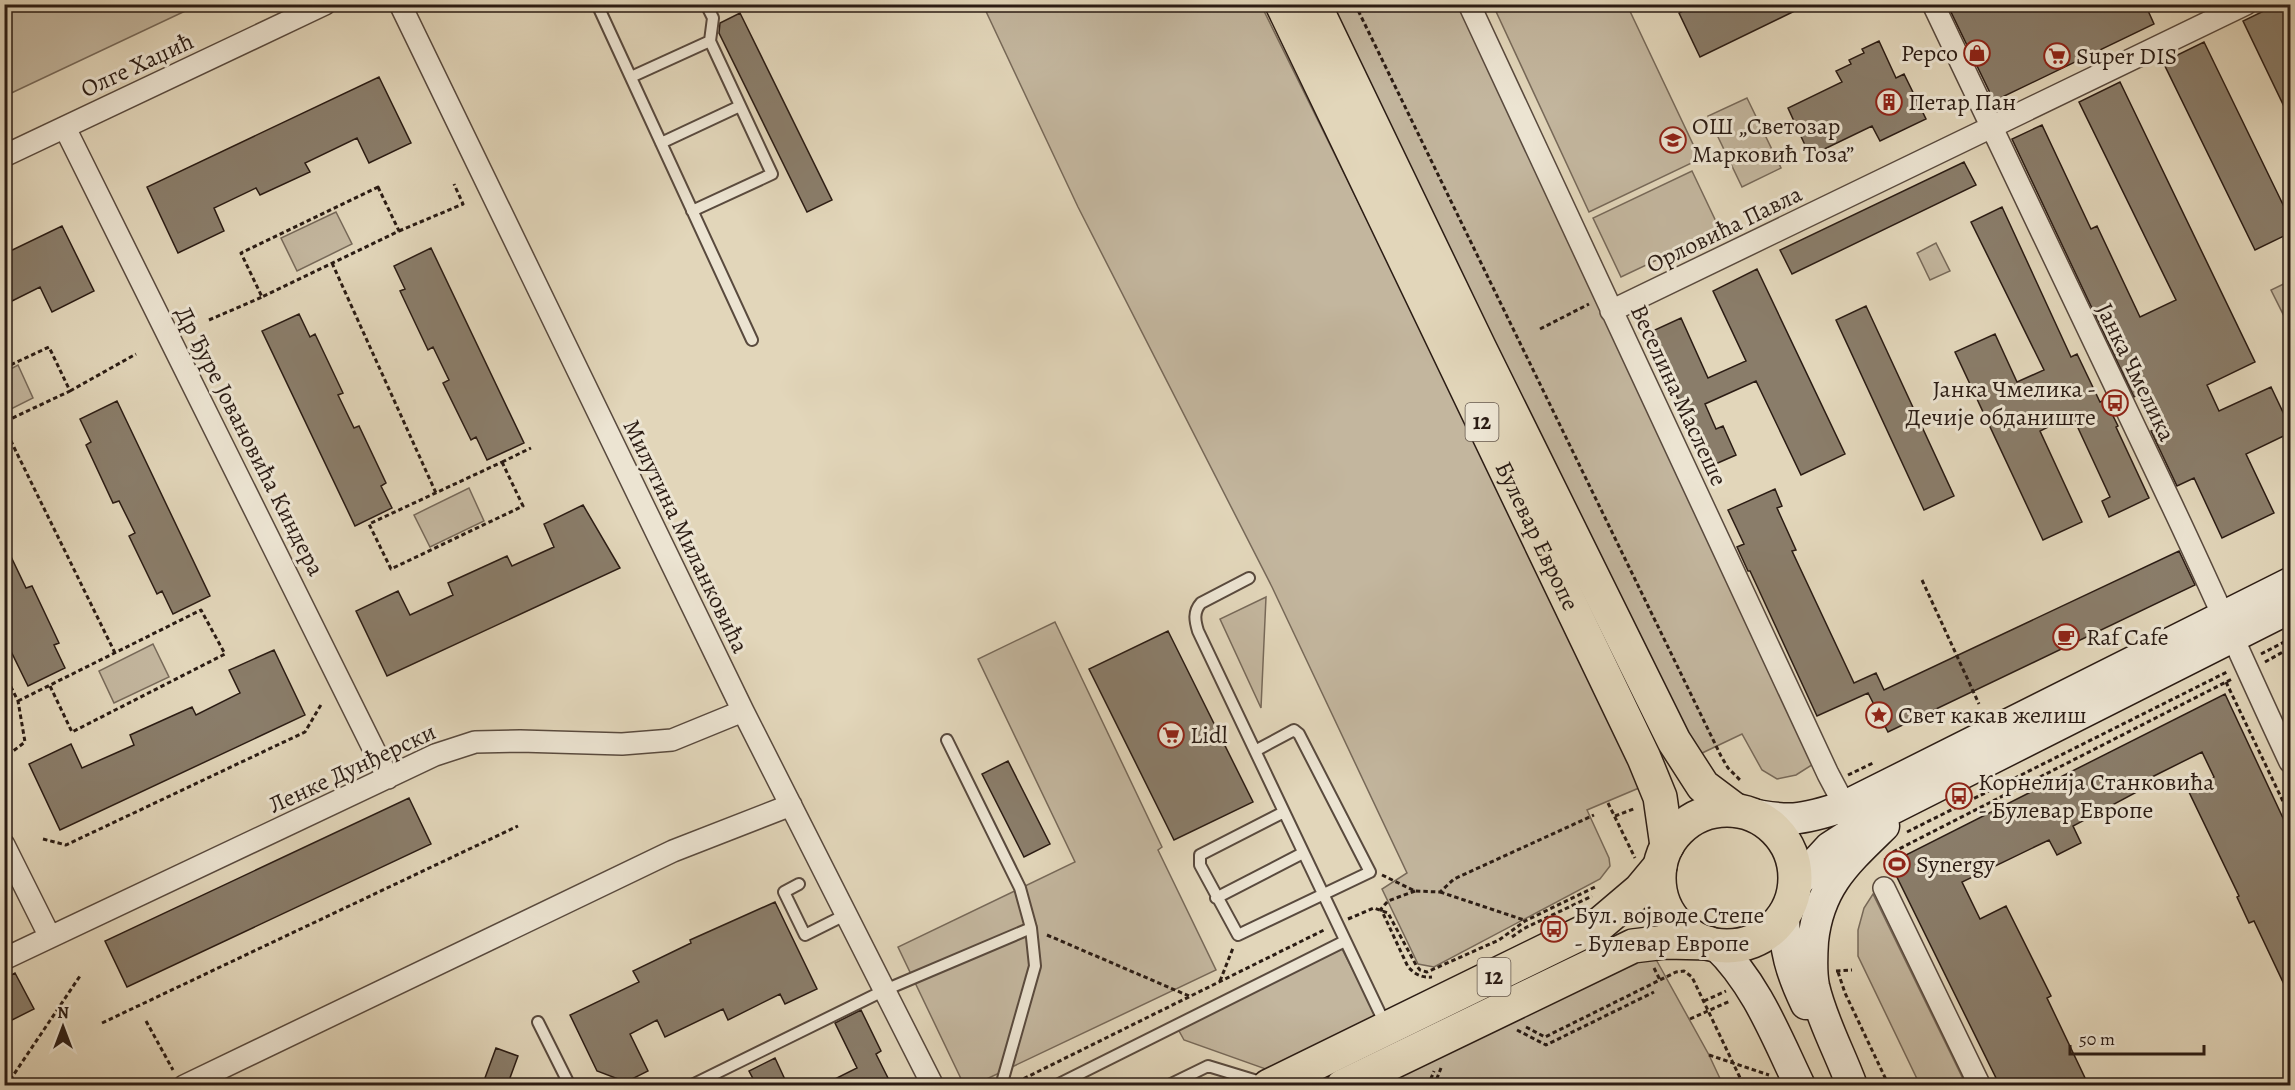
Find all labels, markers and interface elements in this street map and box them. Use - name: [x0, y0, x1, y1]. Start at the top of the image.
- street label: Олге Хаџић: [75, 25, 199, 105]
- place label: Pepco: [1901, 37, 1958, 69]
- shop icon: Pepco: [1962, 38, 1992, 68]
- place label: Super DIS: [2076, 40, 2177, 72]
- supermarket icon: Super DIS: [2042, 41, 2072, 71]
- place label: Петар Пан: [1908, 86, 2016, 118]
- building icon: Петар Пан: [1874, 87, 1904, 117]
- place label: ОШ „Светозар Марковић Тоза”: [1692, 110, 1854, 170]
- school or university icon: ОШ „Светозар Марковић Тоза”: [1658, 125, 1688, 155]
- street label: Орловића Павла: [1641, 177, 1807, 281]
- street label: Јанка Чмелика: [2089, 298, 2183, 446]
- street label: Веселина Маслеше: [1623, 299, 1735, 491]
- street label: Др Ђуре Јовановића Киндера: [168, 301, 332, 581]
- place label: Јанка Чмелика - Дечије обданиште: [1906, 373, 2096, 433]
- bus stop icon: Јанка Чмелика - Дечије обданиште: [2100, 388, 2130, 418]
- road number: 12: [1466, 403, 1498, 441]
- street label: Милутина Миланковића: [615, 414, 757, 658]
- street label: Булевар Европе: [1488, 456, 1587, 616]
- place label: Raf Cafe: [2086, 621, 2169, 653]
- cafe icon: Raf Cafe: [2051, 622, 2081, 652]
- place label: Свет какав желиш: [1898, 699, 2087, 731]
- place icon: Свет какав желиш: [1864, 700, 1894, 730]
- street label: Ленке Дунђерски: [263, 715, 441, 821]
- place label: Lidl: [1190, 719, 1228, 751]
- supermarket icon: Lidl: [1156, 720, 1186, 750]
- place label: Корнелија Станковића - Булевар Европе: [1978, 766, 2214, 826]
- bus stop icon: Корнелија Станковића - Булевар Европе: [1944, 781, 1974, 811]
- place label: Synergy: [1916, 848, 1995, 880]
- sports icon: Synergy: [1882, 849, 1912, 879]
- place label: Бул. војводе Степе - Булевар Европе: [1574, 899, 1764, 959]
- bus stop icon: Бул. војводе Степе - Булевар Европе: [1539, 914, 1569, 944]
- road number: 12: [1478, 958, 1510, 996]
- north arrow: [33, 997, 93, 1057]
- text: N: [57, 1002, 69, 1024]
- scale bar: [2070, 1018, 2204, 1056]
- text: 50 m: [2079, 1027, 2115, 1051]

